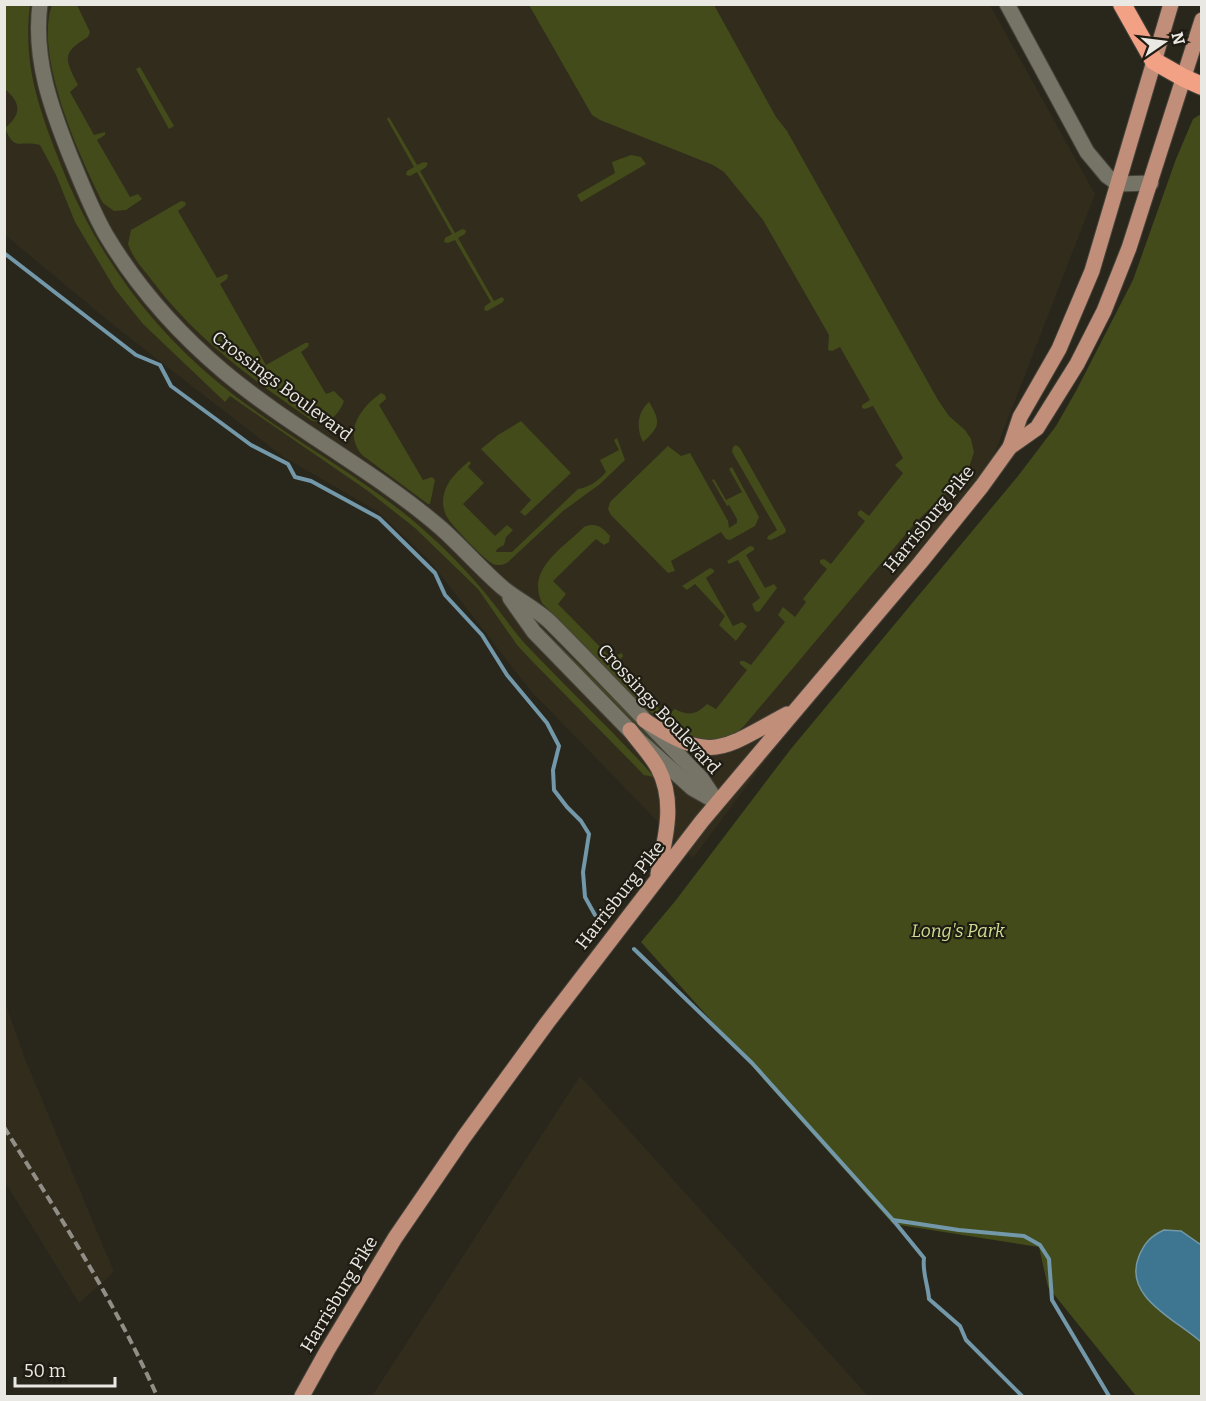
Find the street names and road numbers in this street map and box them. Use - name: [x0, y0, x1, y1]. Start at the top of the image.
- street label: Crossings Boulevard: [208, 326, 357, 446]
- street label: Harrisburg Pike: [879, 461, 979, 577]
- street label: Crossings Boulevard: [593, 639, 725, 779]
- street label: Harrisburg Pike: [571, 836, 669, 954]
- street label: Harrisburg Pike: [296, 1232, 382, 1356]

